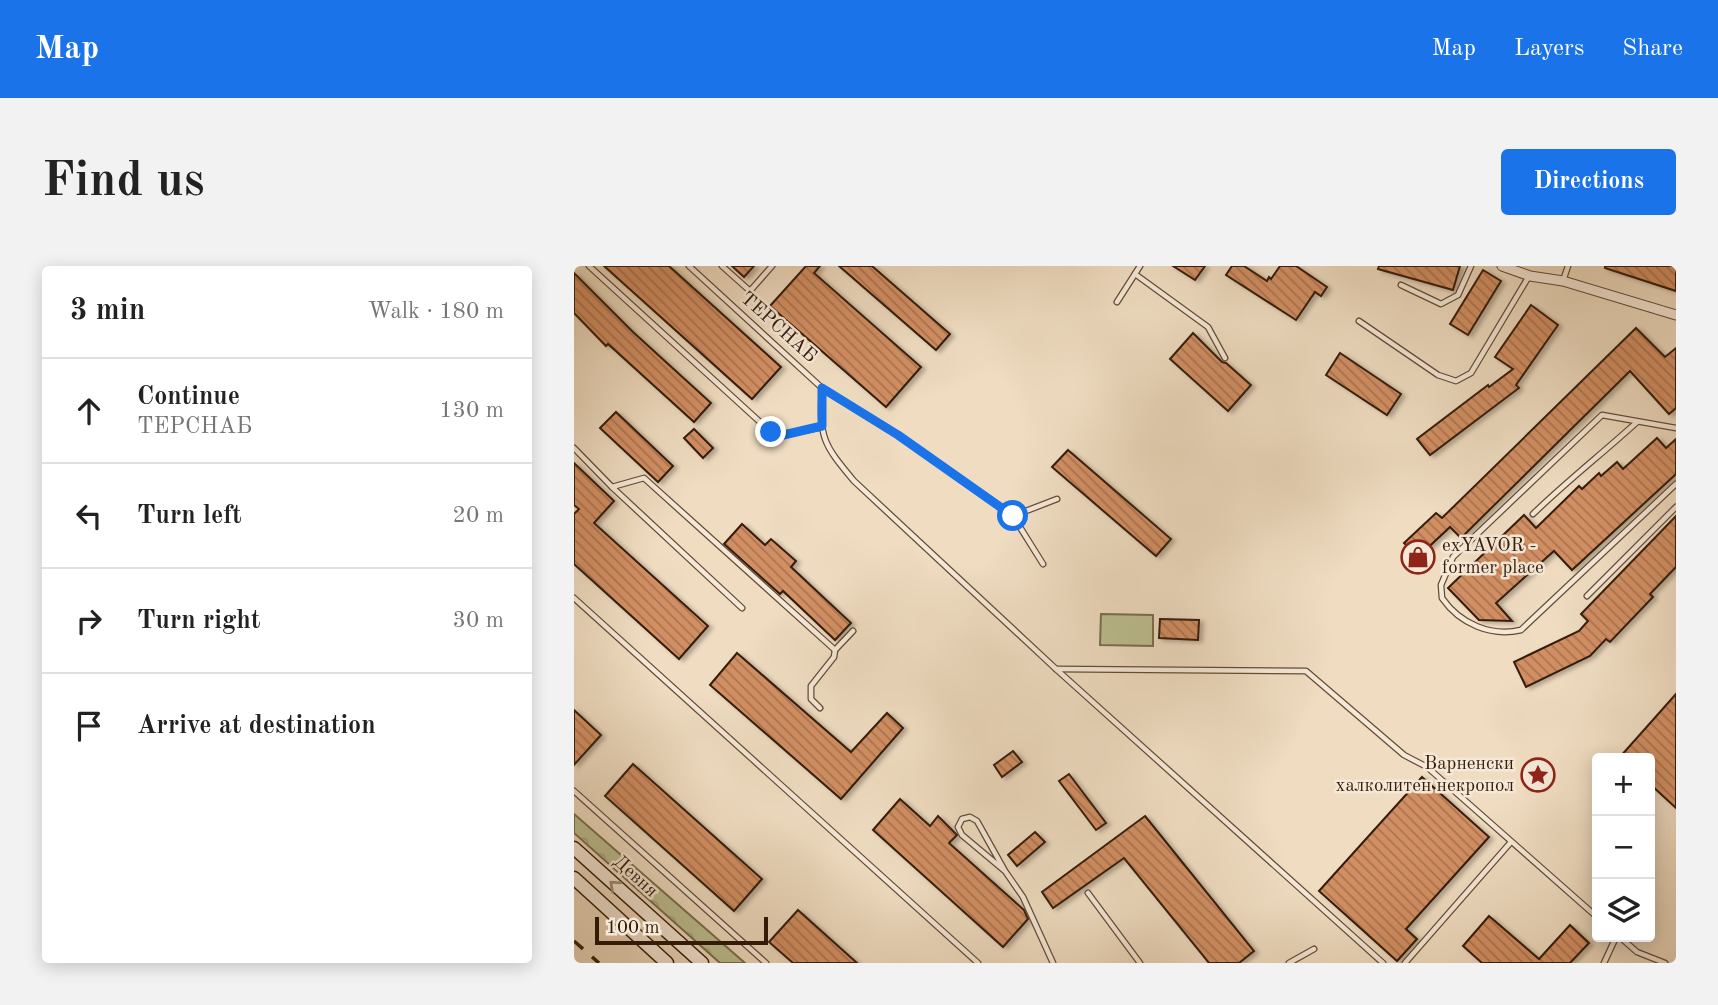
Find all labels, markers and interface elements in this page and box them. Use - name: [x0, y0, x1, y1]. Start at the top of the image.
- text: Map: [35, 33, 99, 66]
- text: Map: [1432, 37, 1476, 61]
- text: Layers: [1514, 37, 1584, 61]
- text: Share: [1622, 37, 1683, 61]
- button: Directions: [1501, 149, 1676, 215]
- text: Find us: [42, 158, 205, 207]
- street label: ТЕРСНАБ: [736, 289, 820, 367]
- text: 3 min: [70, 296, 145, 326]
- text: Walk · 180 m: [368, 300, 504, 323]
- text: Continue: [137, 384, 240, 410]
- icon: ahead: [70, 392, 108, 430]
- text: 130 m: [439, 399, 504, 422]
- text: ТЕРСНАБ: [137, 415, 252, 438]
- route end: [755, 416, 786, 447]
- icon: left: [70, 497, 108, 535]
- route start: [997, 500, 1028, 531]
- text: Turn left: [137, 503, 242, 529]
- text: 20 m: [453, 504, 504, 527]
- place label: exYAVOR - former place: [1442, 537, 1544, 578]
- shop icon: exYAVOR - former place: [1399, 538, 1437, 576]
- icon: right: [70, 602, 108, 640]
- text: Turn right: [137, 608, 260, 634]
- text: 30 m: [453, 609, 504, 632]
- icon: arrive: [70, 707, 108, 745]
- text: Arrive at destination: [137, 713, 376, 739]
- map controls: [1592, 753, 1655, 942]
- button: +: [1592, 753, 1655, 816]
- place label: Варненски халколитен некропол: [1336, 755, 1514, 796]
- place icon: Варненски халколитен некропол: [1519, 756, 1557, 794]
- button: −: [1592, 816, 1655, 879]
- street label: Девня: [609, 852, 661, 902]
- button: layers: [1592, 879, 1655, 942]
- one-way arrow: [609, 881, 622, 893]
- scale bar: [595, 914, 768, 946]
- text: 100 m: [606, 919, 659, 938]

